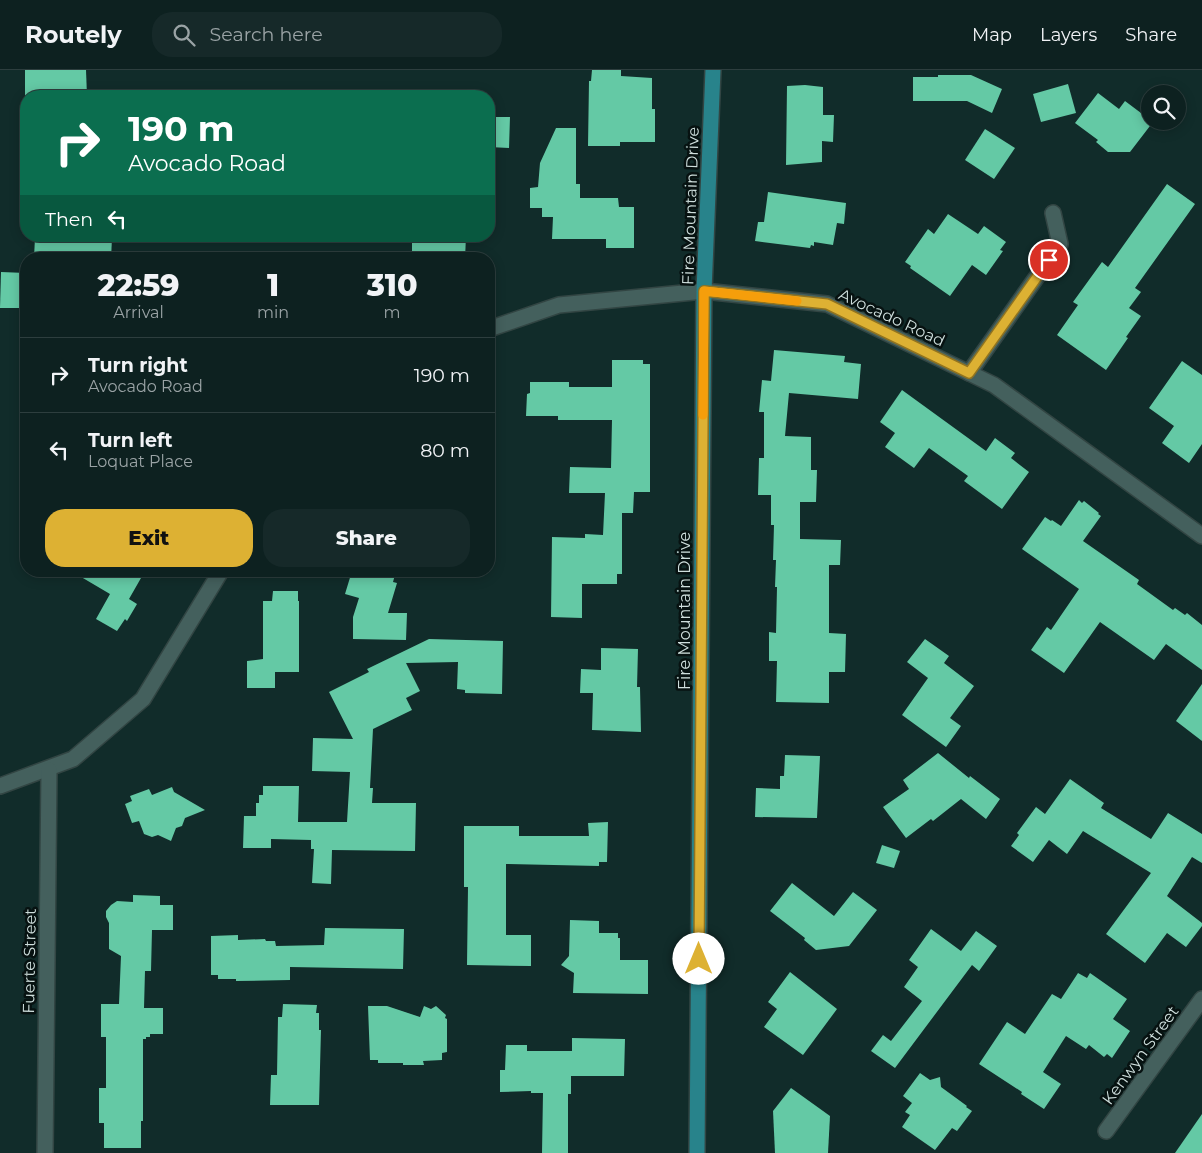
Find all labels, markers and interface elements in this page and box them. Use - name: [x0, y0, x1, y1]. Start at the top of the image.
- search box: [152, 12, 502, 57]
- text: Routely: [25, 20, 122, 49]
- icon: search: [170, 21, 198, 49]
- text: Search here: [210, 23, 323, 46]
- text: Map: [972, 24, 1012, 46]
- text: Layers: [1040, 24, 1097, 46]
- text: Share: [1125, 24, 1177, 46]
- map controls: [1141, 85, 1186, 130]
- button: search: [1141, 85, 1186, 130]
- text: 190 m: [128, 107, 234, 150]
- icon: right: [45, 110, 110, 175]
- street label: Fire Mountain Drive: [678, 127, 703, 285]
- text: Avocado Road: [128, 150, 286, 177]
- icon: left: [103, 205, 131, 233]
- text: Then: [45, 208, 93, 231]
- pin: [1028, 239, 1070, 281]
- icon: arrive: [1035, 246, 1063, 274]
- text: 22:59: [97, 267, 180, 304]
- text: 1: [267, 267, 279, 304]
- text: 310: [367, 267, 417, 304]
- street label: Avocado Road: [836, 285, 948, 350]
- text: Arrival: [113, 303, 164, 322]
- text: min: [257, 303, 289, 322]
- text: m: [384, 303, 401, 322]
- text: Turn right: [88, 354, 188, 377]
- icon: right: [45, 361, 73, 389]
- text: 190 m: [414, 364, 470, 387]
- text: Avocado Road: [88, 377, 203, 396]
- text: Turn left: [88, 429, 173, 452]
- icon: left: [45, 436, 73, 464]
- text: 80 m: [420, 439, 470, 462]
- text: Loquat Place: [88, 452, 193, 471]
- button: Exit: [45, 509, 253, 567]
- button: Share: [263, 509, 470, 567]
- street label: Fire Mountain Drive: [675, 532, 694, 690]
- street label: Fuerte Street: [19, 908, 40, 1014]
- position arrow: [672, 932, 724, 984]
- street label: Kenwyn Street: [1098, 1002, 1183, 1108]

